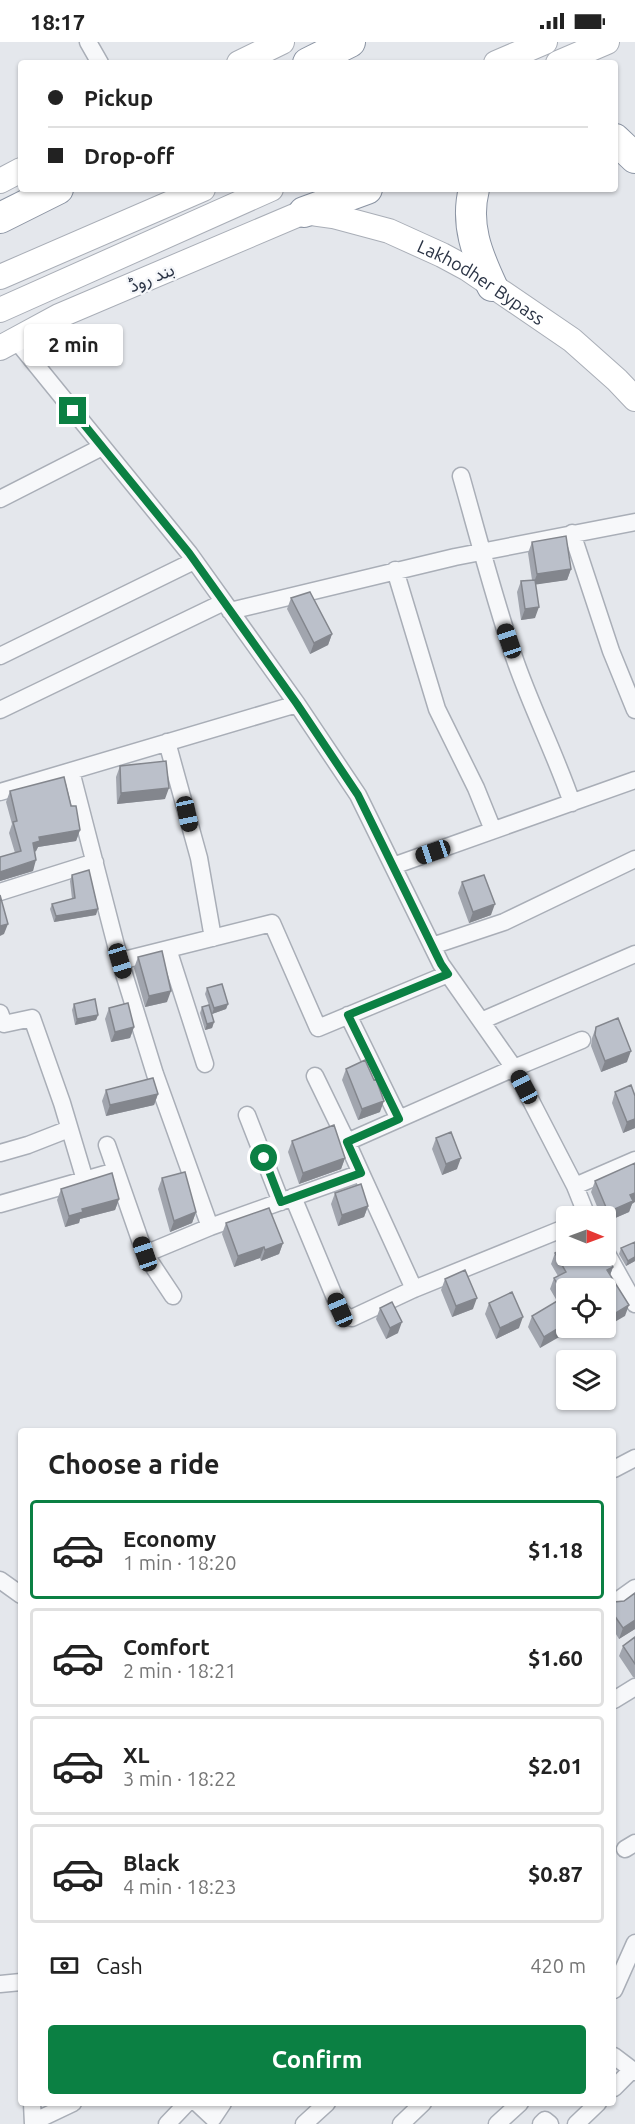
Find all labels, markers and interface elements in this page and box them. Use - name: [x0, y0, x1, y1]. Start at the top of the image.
- text: 18:17: [30, 9, 85, 34]
- text: Pickup: [84, 85, 153, 110]
- text: Drop-off: [84, 143, 174, 168]
- street label: Lakhodher Bypass: [415, 235, 549, 328]
- street label: بند روڈ: [125, 258, 178, 297]
- callout: 2 min: [23, 324, 122, 366]
- text: 2 min: [48, 333, 99, 356]
- route end: [59, 397, 86, 424]
- car: [495, 621, 523, 661]
- car: [174, 795, 200, 833]
- car: [413, 838, 453, 866]
- car: [106, 941, 134, 981]
- car: [508, 1067, 540, 1107]
- route start: [250, 1144, 277, 1171]
- north arrow: [556, 1206, 616, 1266]
- map controls: [556, 1206, 616, 1410]
- car: [131, 1234, 159, 1274]
- button: locate: [556, 1278, 616, 1338]
- car: [325, 1290, 355, 1330]
- button: layers: [556, 1350, 616, 1410]
- text: Choose a ride: [48, 1449, 220, 1479]
- icon: car: [51, 1523, 105, 1577]
- text: Economy: [123, 1526, 216, 1551]
- text: $1.18: [528, 1537, 583, 1562]
- text: 1 min · 18:20: [123, 1551, 237, 1574]
- icon: car: [51, 1631, 105, 1685]
- text: Comfort: [123, 1634, 210, 1659]
- text: $1.60: [528, 1645, 583, 1670]
- text: 2 min · 18:21: [123, 1659, 237, 1682]
- icon: car: [51, 1739, 105, 1793]
- text: XL: [123, 1742, 150, 1767]
- text: $2.01: [528, 1753, 583, 1778]
- text: 3 min · 18:22: [123, 1767, 237, 1790]
- icon: car: [51, 1847, 105, 1901]
- text: Black: [123, 1850, 180, 1875]
- text: $0.87: [528, 1861, 583, 1886]
- text: 4 min · 18:23: [123, 1875, 237, 1898]
- icon: cash: [48, 1949, 81, 1982]
- text: Cash: [96, 1953, 143, 1978]
- text: 420 m: [530, 1954, 586, 1977]
- button: Confirm: [48, 2025, 586, 2094]

